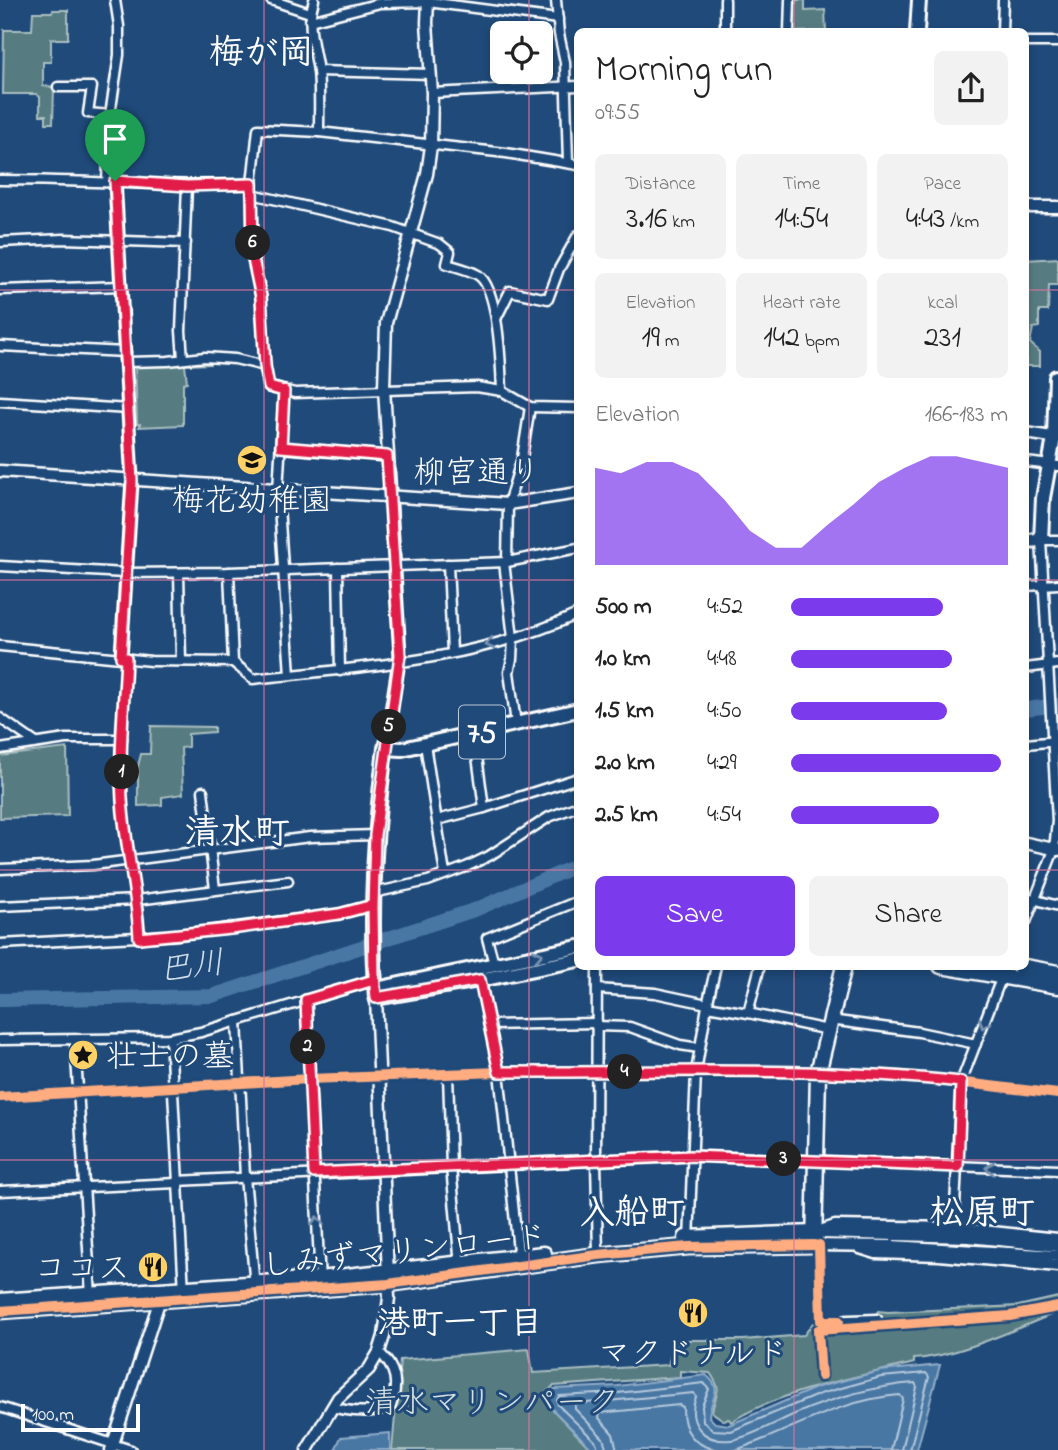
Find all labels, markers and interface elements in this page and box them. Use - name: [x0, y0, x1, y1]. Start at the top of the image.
- map controls: [490, 21, 553, 84]
- button: locate: [490, 21, 553, 84]
- district label: 梅が岡: [208, 29, 314, 80]
- text: Morning run: [595, 43, 773, 99]
- button: share: [934, 51, 1008, 125]
- text: 09:55: [595, 97, 640, 130]
- pin: [85, 109, 145, 181]
- icon: arrive: [96, 120, 134, 158]
- text: Distance: [626, 171, 696, 198]
- text: Time: [783, 171, 820, 198]
- text: Pace: [924, 171, 961, 198]
- text: 3.16: [626, 198, 667, 242]
- text: 14:54: [775, 198, 828, 242]
- text: 4:43: [906, 198, 945, 242]
- text: km: [667, 209, 695, 236]
- text: /km: [945, 209, 979, 236]
- pin: 6: [236, 226, 270, 260]
- text: 6: [248, 229, 257, 256]
- text: Elevation: [626, 290, 695, 317]
- text: Heart rate: [763, 290, 840, 317]
- text: kcal: [927, 290, 958, 317]
- text: 19: [641, 317, 660, 361]
- text: 142: [763, 317, 800, 361]
- text: 231: [924, 317, 961, 361]
- text: m: [660, 328, 680, 355]
- text: bpm: [800, 328, 840, 355]
- text: Elevation: [595, 399, 680, 432]
- text: 166–183 m: [925, 399, 1008, 432]
- school or university icon: 梅花幼稚園: [235, 443, 269, 477]
- street label: 柳宮通り: [413, 451, 541, 498]
- place label: 梅花幼稚園: [172, 479, 332, 526]
- text: 500 m: [595, 591, 652, 624]
- text: 4:52: [707, 591, 743, 624]
- one-way arrow: [484, 635, 496, 650]
- text: 1.0 km: [595, 643, 651, 676]
- text: 4:48: [707, 643, 737, 676]
- text: 1.5 km: [595, 695, 654, 728]
- text: 4:50: [707, 695, 742, 728]
- road number: 75: [459, 706, 505, 758]
- pin: 5: [372, 710, 406, 744]
- text: 5: [383, 713, 394, 740]
- text: 2.0 km: [595, 747, 655, 780]
- text: 4:29: [707, 747, 737, 780]
- pin: 1: [104, 754, 140, 790]
- text: 1: [118, 758, 125, 785]
- text: 2.5 km: [595, 799, 658, 832]
- text: 4:54: [707, 799, 741, 832]
- district label: 清水町: [184, 809, 290, 860]
- button: Save: [595, 876, 795, 956]
- button: Share: [809, 876, 1008, 956]
- water label: 巴川: [156, 940, 227, 996]
- one-way arrow: [532, 948, 544, 963]
- one-way arrow: [978, 1017, 992, 1029]
- pin: 2: [290, 1030, 326, 1064]
- text: 2: [303, 1033, 312, 1060]
- place label: 壮士の墓: [106, 1035, 234, 1082]
- place icon: 壮士の墓: [66, 1038, 100, 1072]
- pin: 4: [608, 1054, 642, 1090]
- text: 4: [621, 1058, 628, 1085]
- pin: 3: [766, 1142, 802, 1176]
- text: 3: [780, 1145, 787, 1172]
- one-way arrow: [984, 1160, 995, 1175]
- district label: 入船町: [579, 1189, 685, 1240]
- district label: 松原町: [929, 1189, 1035, 1240]
- street label: しみずマリンロード: [259, 1215, 549, 1292]
- one-way arrow: [309, 1215, 324, 1226]
- place label: ココス: [34, 1247, 130, 1294]
- restaurant icon: ココス: [136, 1250, 170, 1284]
- restaurant icon: マクドナルド: [676, 1296, 710, 1330]
- district label: 港町一丁目: [378, 1301, 543, 1349]
- place label: マクドナルド: [598, 1332, 788, 1379]
- park label: 清水マリンパーク: [365, 1381, 619, 1428]
- scale bar: [21, 1401, 140, 1433]
- text: 100 m: [32, 1402, 74, 1429]

